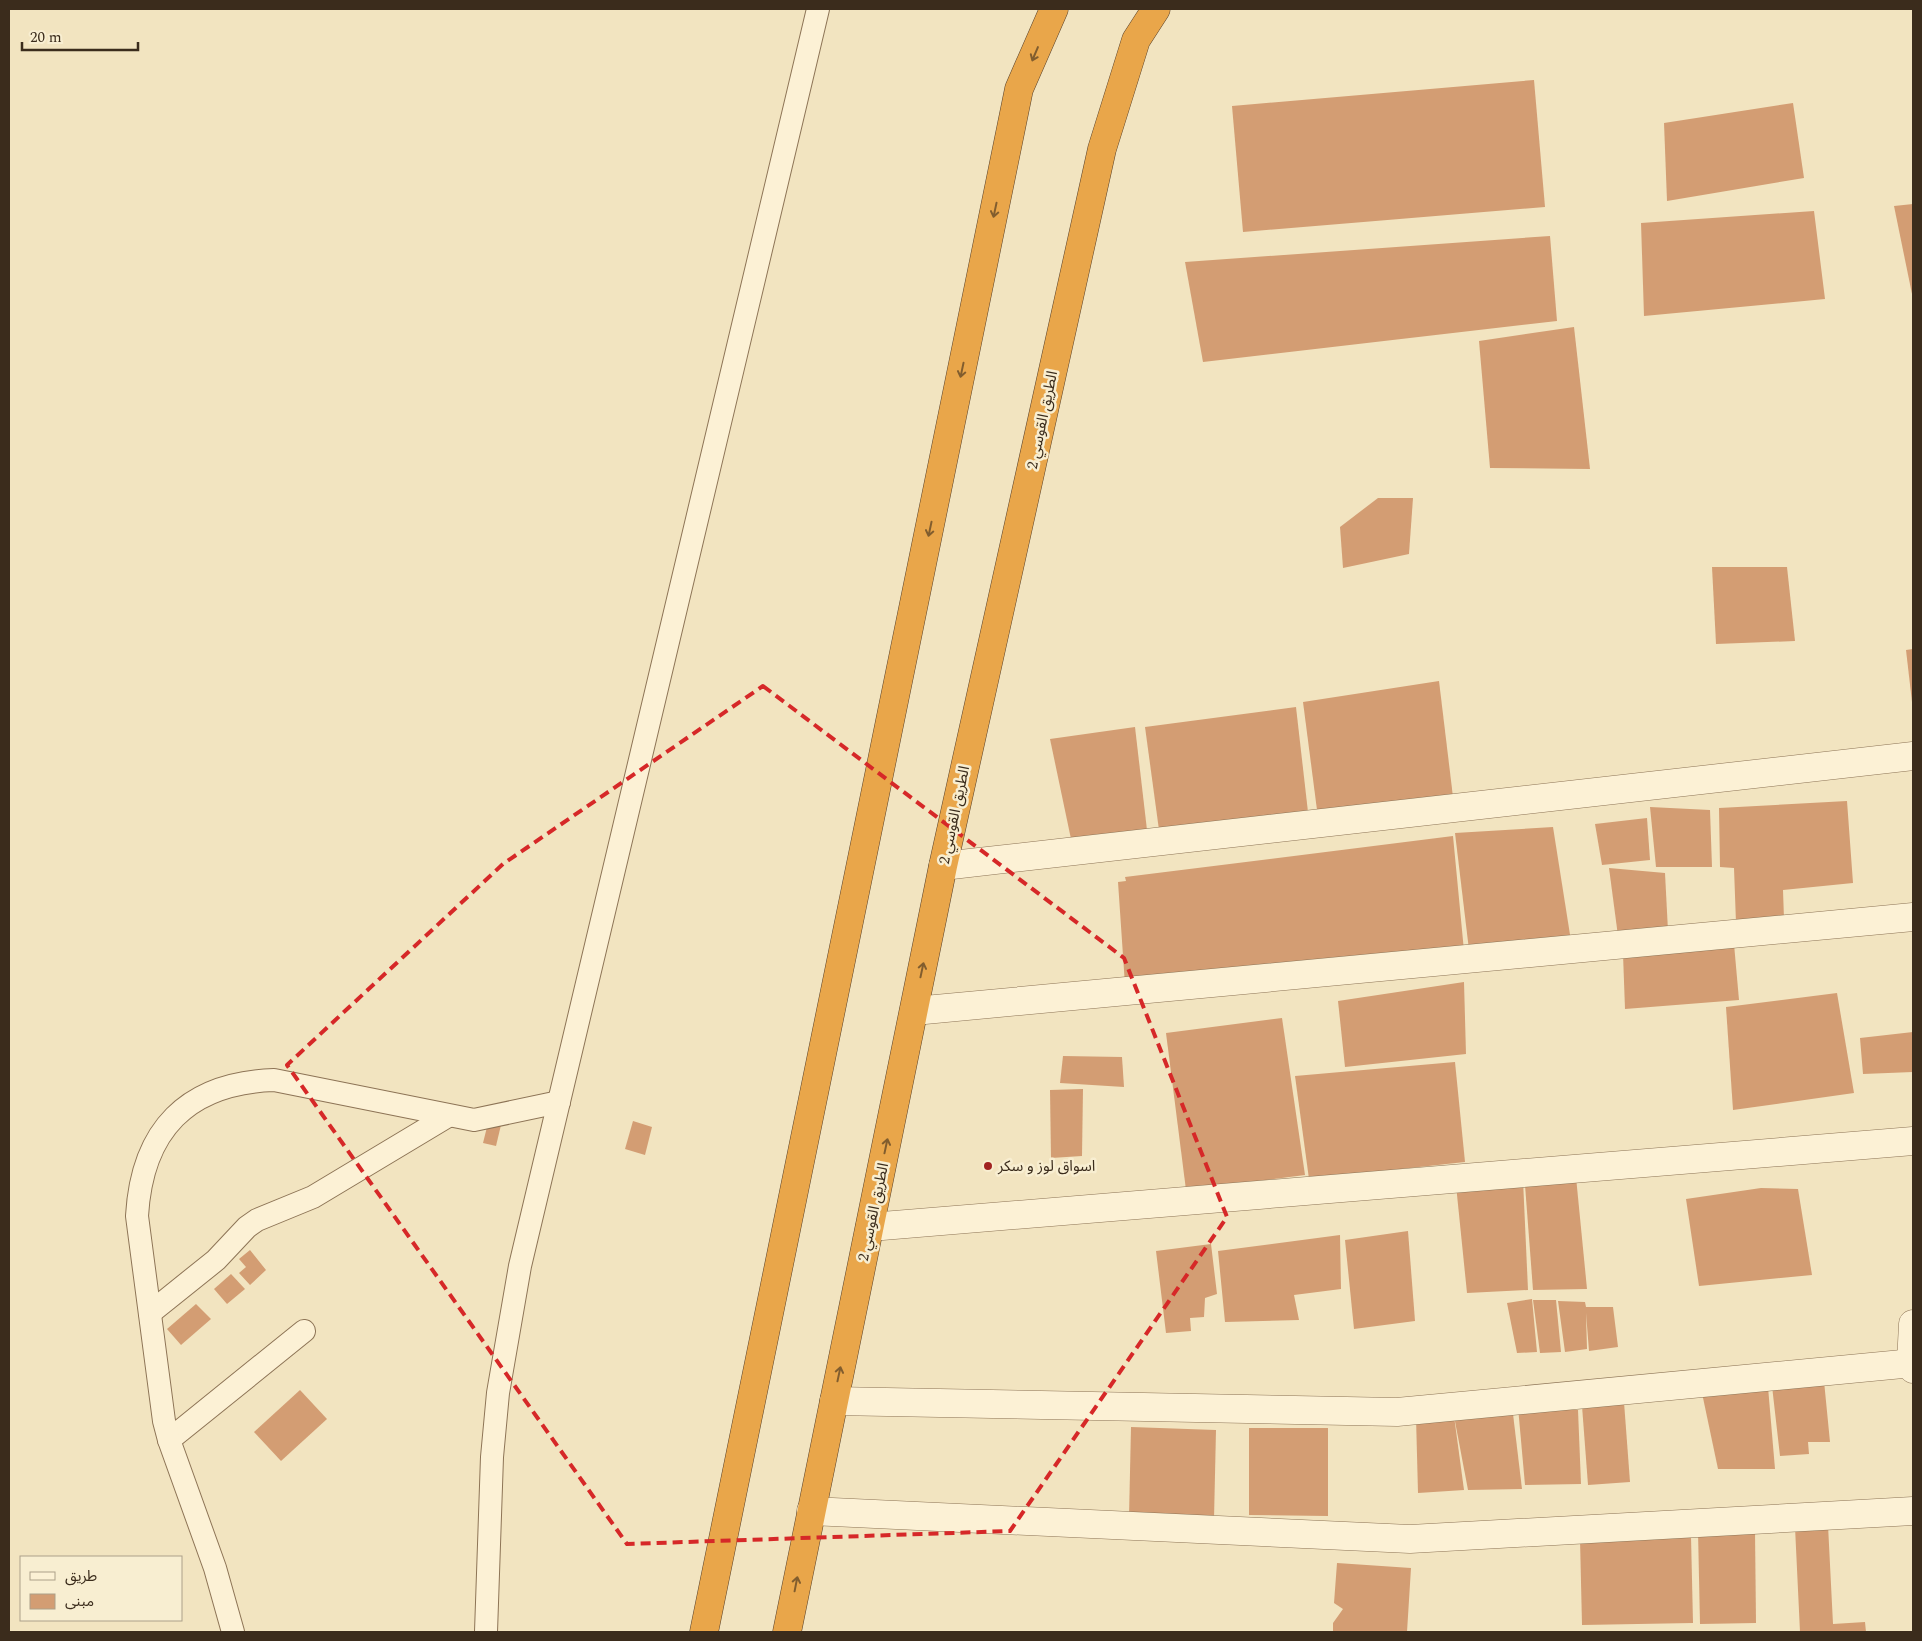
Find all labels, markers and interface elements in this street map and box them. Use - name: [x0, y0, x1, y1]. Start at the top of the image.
- scale bar: [22, 20, 139, 52]
- text: 20 m: [30, 26, 62, 49]
- one-way arrow: [1029, 46, 1039, 61]
- one-way arrow: [989, 202, 999, 218]
- one-way arrow: [957, 361, 966, 377]
- street label: الطريق القوسي 2: [1021, 369, 1064, 471]
- one-way arrow: [924, 520, 934, 536]
- street label: الطريق القوسي 2: [933, 764, 976, 866]
- one-way arrow: [918, 962, 927, 978]
- one-way arrow: [882, 1138, 891, 1154]
- place label: اسواق لوز و سكر: [997, 1155, 1095, 1178]
- marker: اسواق لوز و سكر: [982, 1160, 994, 1172]
- street label: الطريق القوسي 2: [852, 1161, 895, 1263]
- one-way arrow: [835, 1366, 845, 1382]
- legend: [20, 1556, 182, 1621]
- text: طريق: [65, 1565, 97, 1588]
- one-way arrow: [792, 1577, 802, 1593]
- text: مبنى: [65, 1590, 94, 1613]

